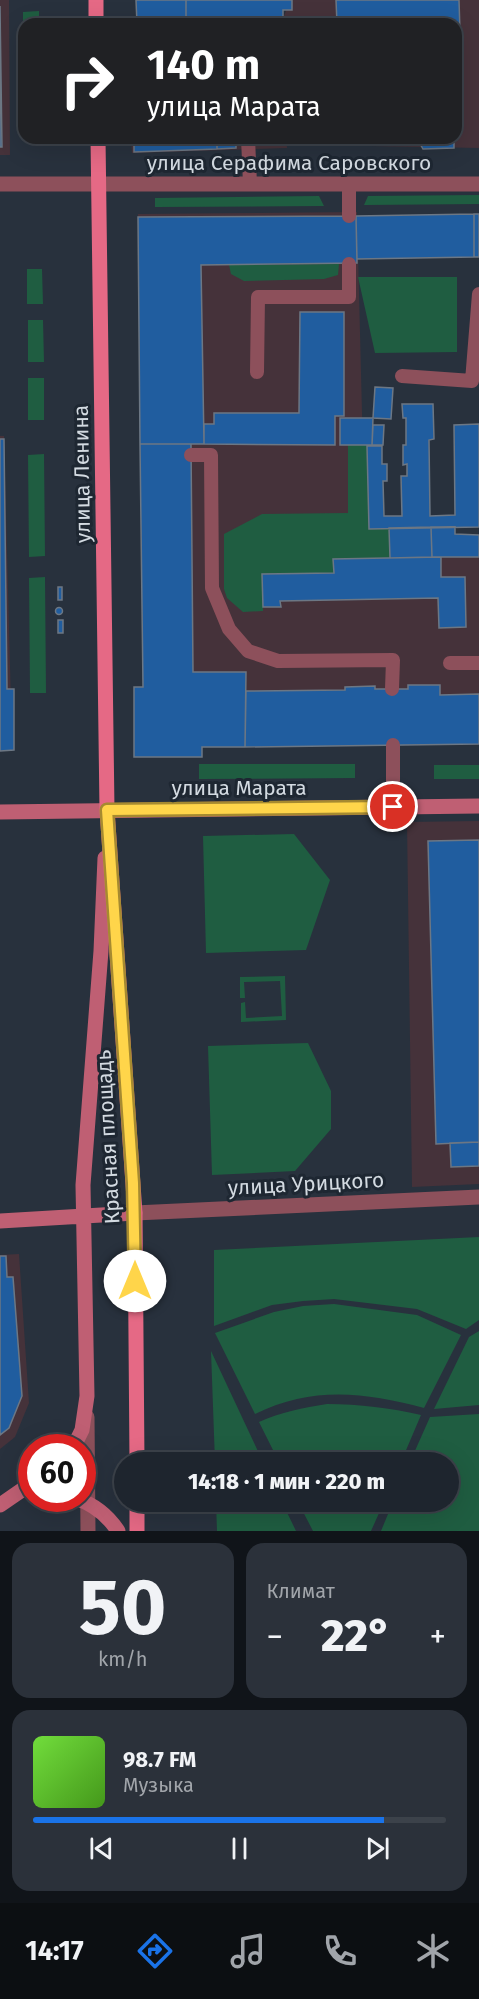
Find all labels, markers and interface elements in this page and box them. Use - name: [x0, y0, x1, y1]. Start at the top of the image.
- text: 140 m: [147, 40, 260, 90]
- icon: right: [48, 42, 126, 120]
- text: улица Марата: [147, 91, 321, 123]
- street label: улица Серафима Саровского: [147, 150, 431, 176]
- street label: улица Ленина: [68, 405, 96, 543]
- street label: улица Марата: [171, 775, 307, 801]
- pin: [367, 781, 418, 832]
- icon: arrive: [376, 790, 409, 823]
- street label: Красная площадь: [90, 1049, 126, 1225]
- street label: улица Урицкого: [227, 1167, 385, 1201]
- position arrow: [103, 1249, 167, 1313]
- speed limit sign: 60: [18, 1434, 96, 1512]
- text: 14:18 · 1 мин · 220 m: [188, 1468, 385, 1495]
- text: 50: [79, 1561, 166, 1655]
- text: Климат: [267, 1579, 335, 1603]
- text: 22°: [321, 1609, 392, 1663]
- text: −: [267, 1617, 283, 1657]
- text: +: [430, 1617, 446, 1657]
- text: km/h: [98, 1647, 148, 1671]
- text: 98.7 FM: [123, 1746, 196, 1773]
- text: Музыка: [123, 1773, 194, 1797]
- icon: previous: [85, 1832, 118, 1865]
- icon: pause: [223, 1832, 256, 1865]
- icon: next: [361, 1832, 394, 1865]
- icon: directions: [134, 1930, 176, 1972]
- icon: music: [227, 1930, 269, 1972]
- icon: phone: [319, 1930, 361, 1972]
- icon: climate: [412, 1930, 454, 1972]
- text: 14:17: [25, 1935, 84, 1967]

